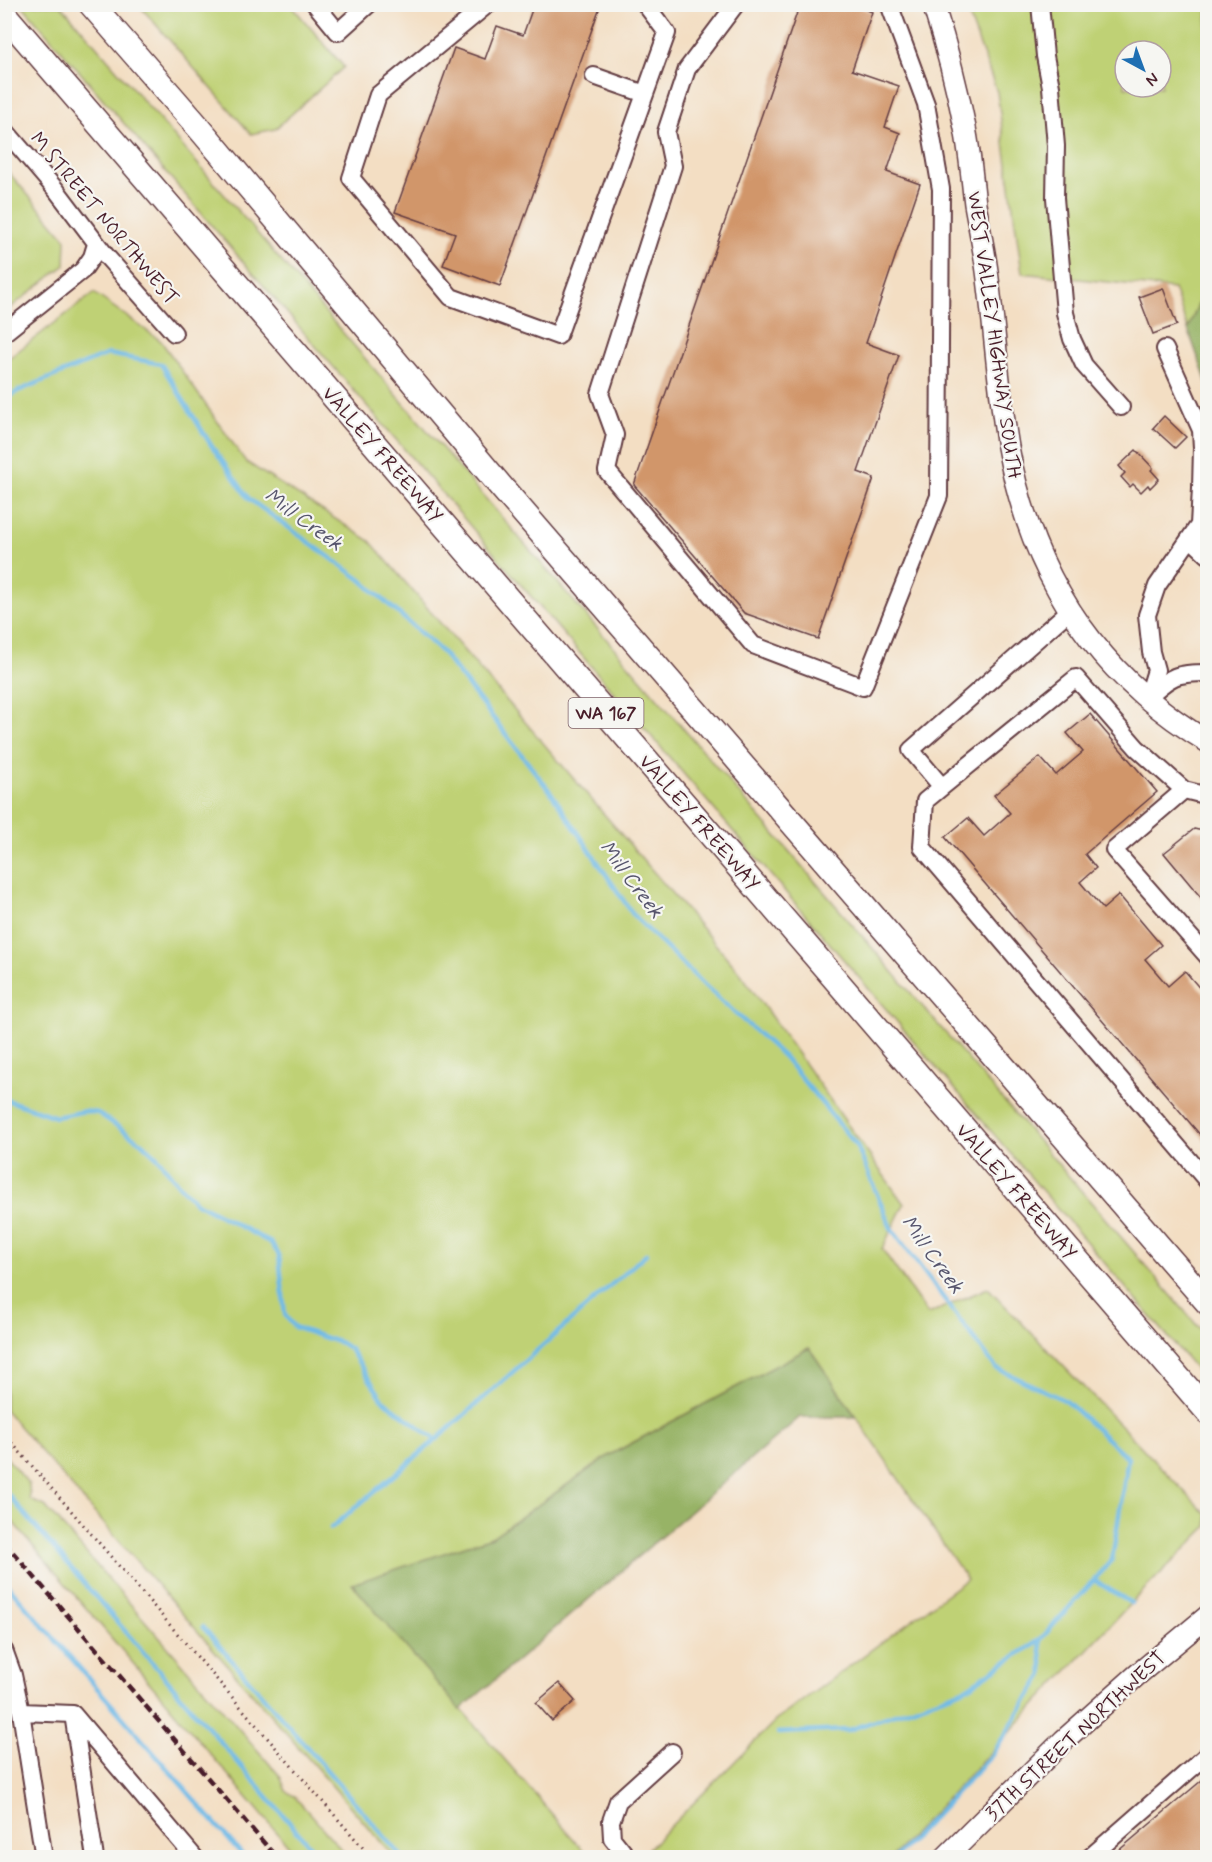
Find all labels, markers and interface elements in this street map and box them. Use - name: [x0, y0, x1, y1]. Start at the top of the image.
- north arrow: [1113, 39, 1173, 99]
- text: N: [1141, 68, 1163, 91]
- street label: M STREET NORTHWEST: [23, 127, 184, 311]
- street label: WEST VALLEY HIGHWAY SOUTH: [960, 190, 1027, 481]
- street label: VALLEY FREEWAY: [315, 381, 449, 529]
- water label: Mill Creek: [258, 482, 348, 558]
- road number: WA 167: [568, 698, 644, 728]
- street label: VALLEY FREEWAY: [632, 749, 766, 897]
- water label: Mill Creek: [593, 835, 670, 924]
- street label: VALLEY FREEWAY: [949, 1118, 1083, 1266]
- water label: Mill Creek: [894, 1210, 970, 1300]
- street label: 37TH STREET NORTHWEST: [980, 1645, 1172, 1827]

